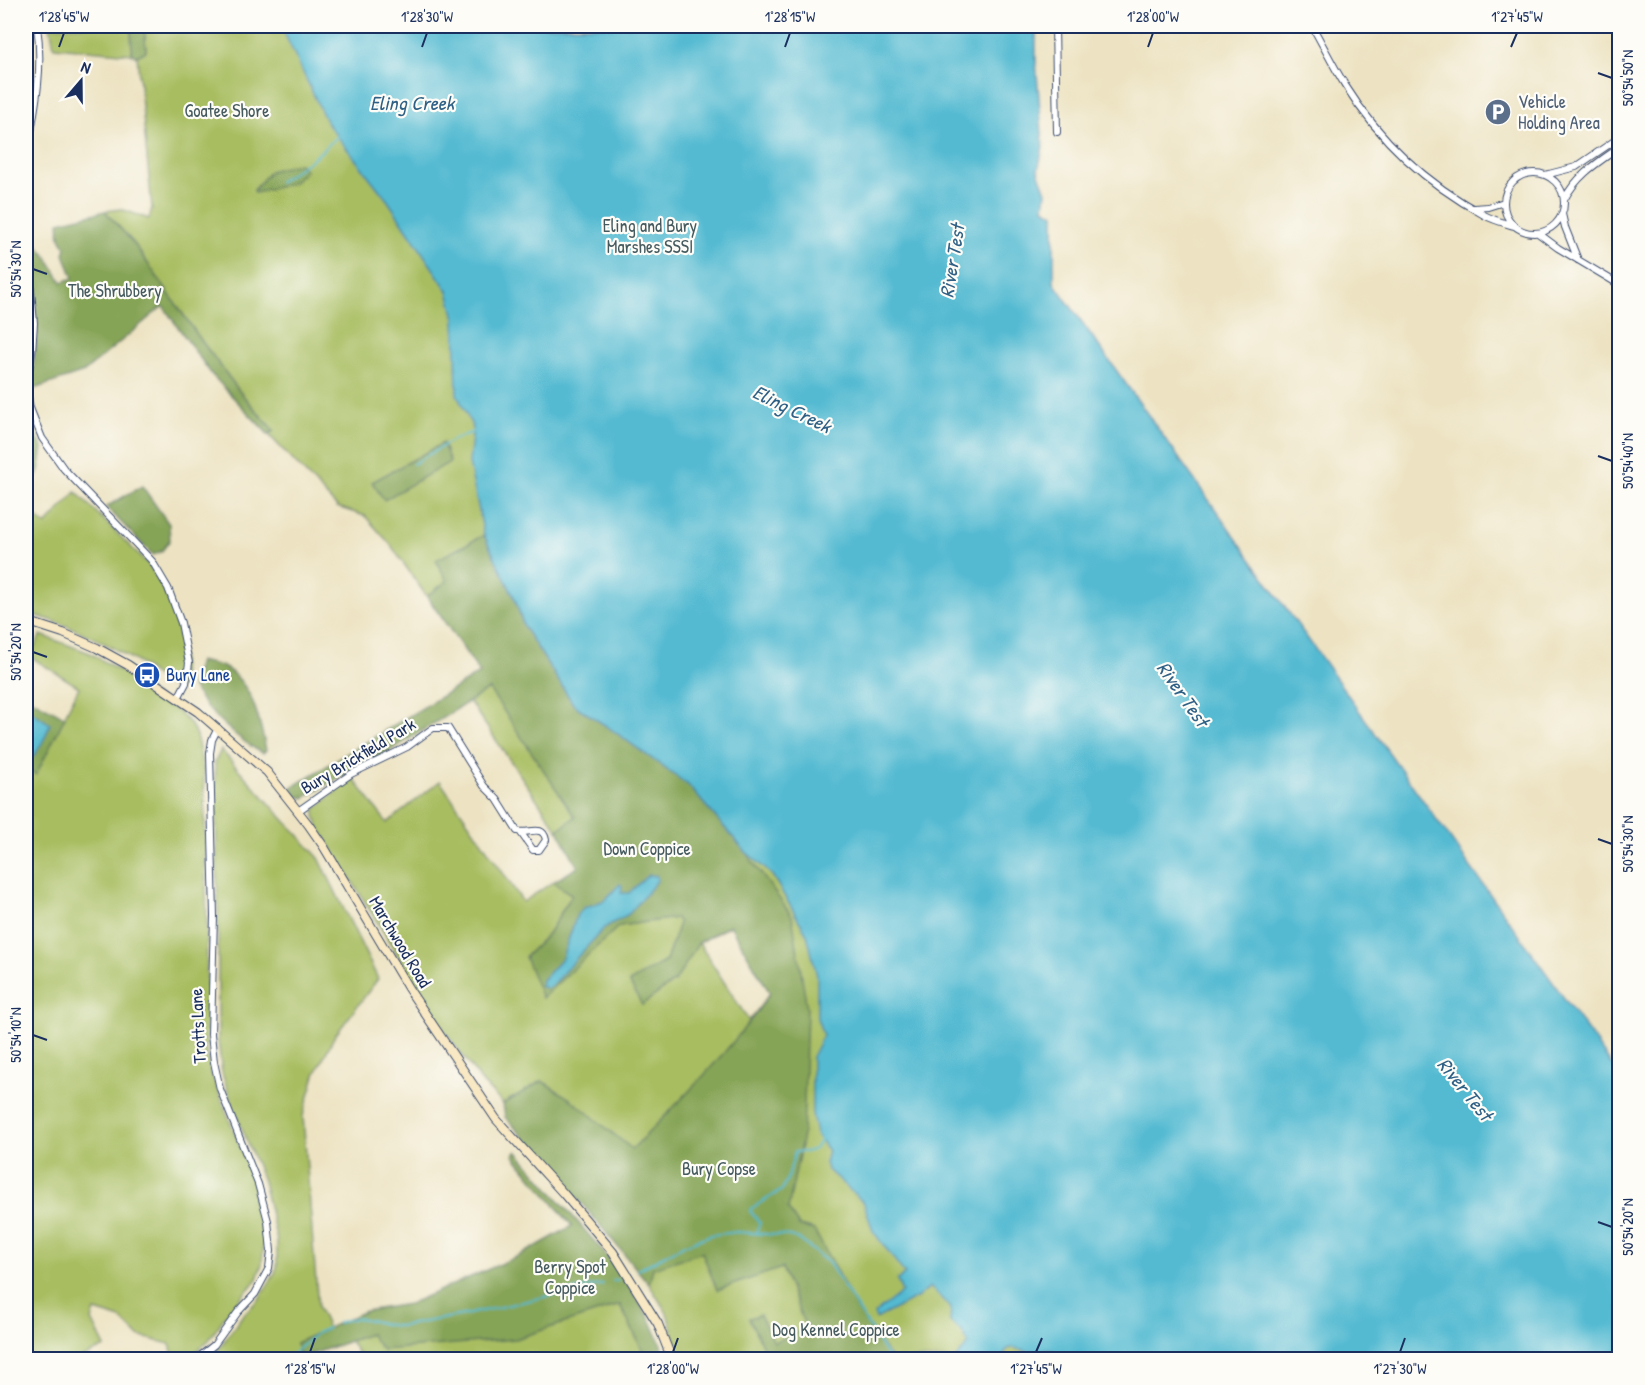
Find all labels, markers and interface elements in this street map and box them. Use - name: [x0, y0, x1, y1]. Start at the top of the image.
- text: 1°28'45"W: [39, 6, 90, 27]
- text: 1°28'30"W: [401, 6, 454, 27]
- text: 1°28'15"W: [765, 6, 816, 27]
- text: 1°28'00"W: [1127, 6, 1180, 27]
- text: 1°27'45"W: [1491, 6, 1544, 27]
- text: 50°54'50"N: [1617, 50, 1638, 106]
- north arrow: [51, 51, 111, 111]
- text: N: [78, 55, 94, 79]
- water label: Eling Creek: [370, 89, 456, 117]
- place label: Vehicle Holding Area: [1518, 89, 1600, 135]
- parking icon: Vehicle Holding Area: [1483, 97, 1513, 127]
- park label: Goatee Shore: [185, 98, 269, 123]
- park label: Eling and Bury Marshes SSSI: [603, 213, 698, 259]
- water label: River Test: [932, 219, 971, 299]
- text: 50°54'30"N: [5, 241, 26, 297]
- park label: The Shrubbery: [68, 278, 162, 303]
- water label: Eling Creek: [748, 378, 837, 441]
- text: 50°54'40"N: [1617, 433, 1638, 489]
- text: 50°54'20"N: [5, 623, 26, 681]
- water label: River Test: [1151, 656, 1217, 734]
- bus stop icon: Bury Lane: [132, 660, 162, 690]
- place label: Bury Lane: [166, 662, 230, 687]
- street label: Bury Brickfield Park: [296, 711, 420, 800]
- text: 50°54'30"N: [1617, 816, 1638, 872]
- park label: Down Coppice: [603, 836, 691, 861]
- street label: Marchwood Road: [363, 891, 438, 992]
- street label: Trotts Lane: [183, 988, 212, 1064]
- text: 50°54'10"N: [5, 1007, 26, 1063]
- water label: River Test: [1432, 1052, 1501, 1128]
- park label: Bury Copse: [682, 1156, 756, 1181]
- text: 50°54'20"N: [1617, 1198, 1638, 1256]
- park label: Berry Spot Coppice: [534, 1254, 606, 1300]
- park label: Dog Kennel Coppice: [772, 1317, 900, 1342]
- text: 1°28'15"W: [285, 1358, 336, 1379]
- text: 1°28'00"W: [647, 1358, 700, 1379]
- text: 1°27'45"W: [1010, 1358, 1063, 1379]
- text: 1°27'30"W: [1373, 1358, 1427, 1379]

